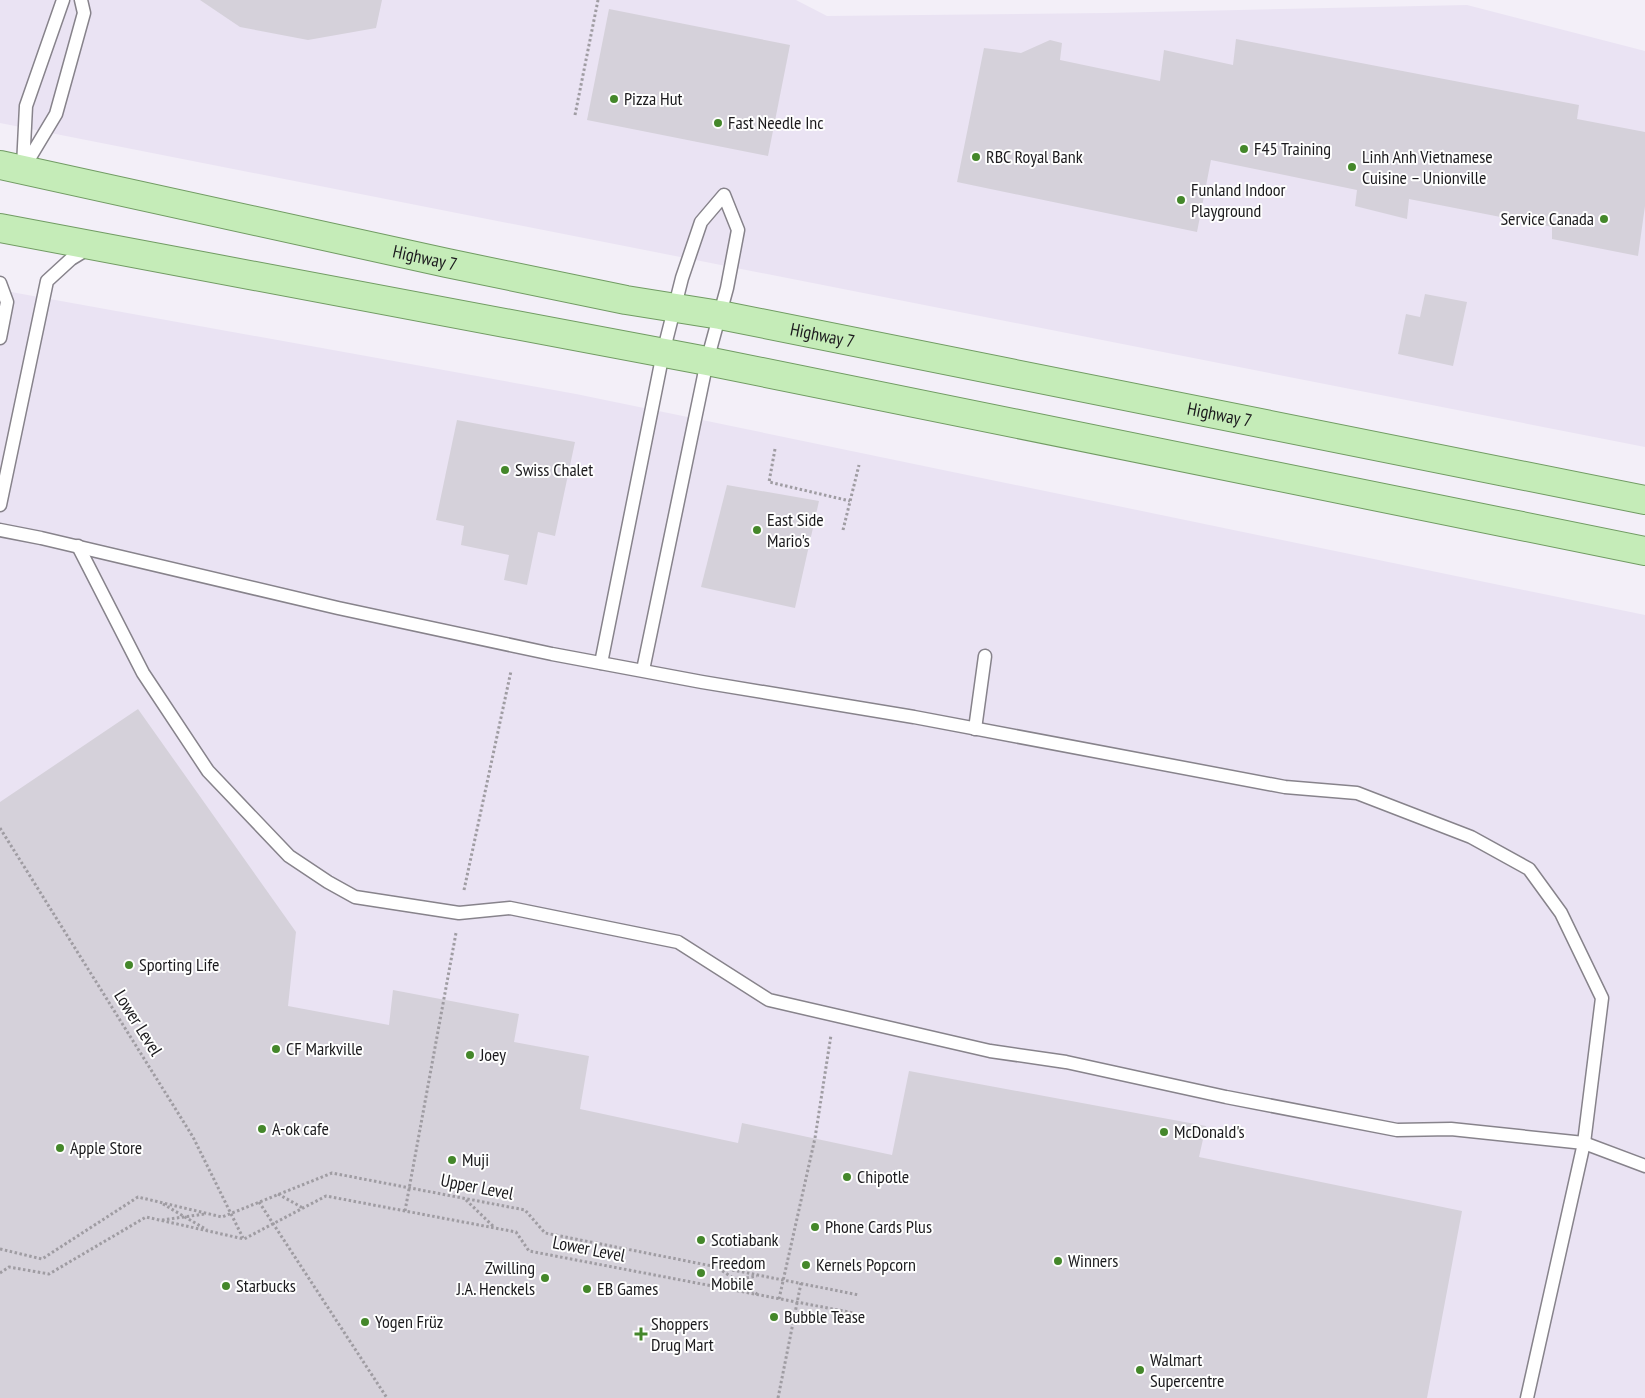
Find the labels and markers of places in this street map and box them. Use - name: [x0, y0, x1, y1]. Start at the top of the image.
- place label: Pizza Hut: [624, 87, 682, 110]
- marker: Pizza Hut: [608, 93, 620, 105]
- place label: Fast Needle Inc: [728, 111, 824, 134]
- marker: Fast Needle Inc: [712, 117, 724, 129]
- place label: F45 Training: [1254, 137, 1331, 160]
- marker: F45 Training: [1238, 143, 1250, 155]
- place label: RBC Royal Bank: [986, 145, 1083, 168]
- place label: Linh Anh Vietnamese Cuisine – Unionville: [1362, 145, 1493, 189]
- marker: RBC Royal Bank: [970, 151, 982, 163]
- marker: Linh Anh Vietnamese Cuisine – Unionville: [1346, 161, 1358, 173]
- place label: Funland Indoor Playground: [1191, 178, 1285, 222]
- marker: Funland Indoor Playground: [1175, 194, 1187, 206]
- place label: Service Canada: [1500, 207, 1594, 230]
- marker: Service Canada: [1598, 213, 1610, 225]
- place label: Swiss Chalet: [515, 458, 593, 481]
- marker: Swiss Chalet: [499, 464, 511, 476]
- place label: East Side Mario's: [767, 508, 824, 552]
- marker: East Side Mario's: [751, 524, 763, 536]
- place label: Sporting Life: [139, 953, 219, 976]
- marker: Sporting Life: [123, 959, 135, 971]
- place label: CF Markville: [286, 1037, 363, 1060]
- marker: CF Markville: [270, 1043, 282, 1055]
- place label: Joey: [479, 1043, 506, 1066]
- marker: Joey: [464, 1049, 476, 1061]
- place label: A-ok cafe: [272, 1117, 329, 1140]
- place label: McDonald's: [1174, 1120, 1245, 1143]
- marker: A-ok cafe: [256, 1123, 268, 1135]
- marker: McDonald's: [1158, 1126, 1170, 1138]
- place label: Apple Store: [70, 1136, 142, 1159]
- marker: Apple Store: [54, 1142, 66, 1154]
- place label: Muji: [462, 1148, 489, 1171]
- marker: Muji: [446, 1154, 458, 1166]
- place label: Chipotle: [857, 1165, 909, 1188]
- marker: Chipotle: [841, 1171, 853, 1183]
- place label: Phone Cards Plus: [825, 1215, 932, 1238]
- marker: Phone Cards Plus: [809, 1221, 821, 1233]
- place label: Scotiabank: [711, 1228, 779, 1251]
- marker: Scotiabank: [695, 1234, 707, 1246]
- place label: Winners: [1068, 1249, 1118, 1272]
- place label: Freedom Mobile: [711, 1251, 765, 1295]
- place label: Kernels Popcorn: [816, 1253, 916, 1276]
- marker: Winners: [1052, 1255, 1064, 1267]
- place label: Zwilling J.A. Henckels: [456, 1256, 535, 1300]
- marker: Kernels Popcorn: [800, 1259, 812, 1271]
- marker: Freedom Mobile: [695, 1267, 707, 1279]
- marker: Zwilling J.A. Henckels: [539, 1272, 551, 1284]
- place label: Starbucks: [236, 1274, 296, 1297]
- place label: EB Games: [597, 1277, 658, 1300]
- marker: Starbucks: [220, 1280, 232, 1292]
- marker: EB Games: [581, 1283, 593, 1295]
- place label: Bubble Tease: [784, 1305, 865, 1328]
- place label: Yogen Früz: [375, 1310, 443, 1333]
- marker: Bubble Tease: [768, 1311, 780, 1323]
- place label: Shoppers Drug Mart: [651, 1312, 714, 1356]
- marker: Yogen Früz: [359, 1316, 371, 1328]
- marker: Shoppers Drug Mart: [635, 1328, 647, 1340]
- place label: Walmart Supercentre: [1150, 1348, 1224, 1392]
- marker: Walmart Supercentre: [1134, 1364, 1146, 1376]

